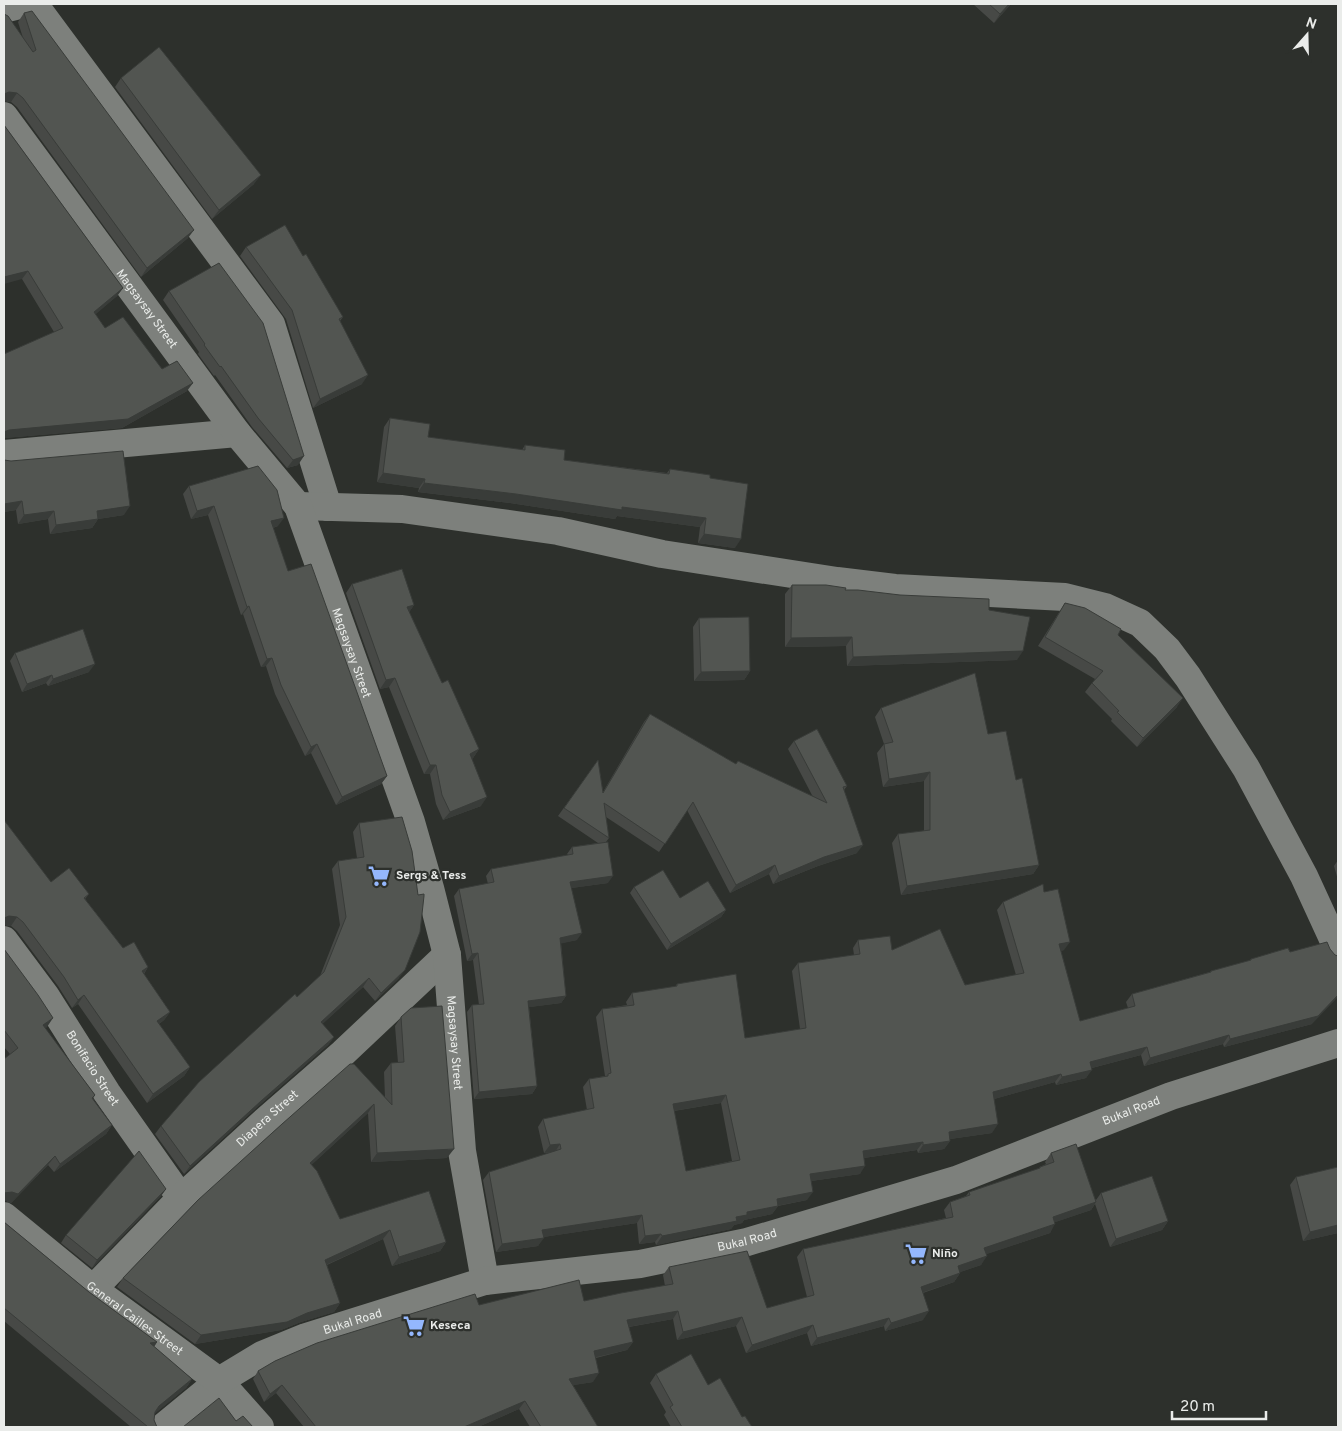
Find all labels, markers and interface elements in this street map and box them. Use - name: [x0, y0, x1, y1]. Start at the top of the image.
- north arrow: [1282, 10, 1332, 60]
- text: N: [1303, 14, 1319, 34]
- street label: Magsaysay Street: [112, 267, 181, 352]
- street label: Magsaysay Street: [327, 606, 374, 701]
- supermarket icon: Sergs & Tess: [366, 863, 392, 889]
- place label: Sergs & Tess: [396, 868, 467, 884]
- street label: Magsaysay Street: [442, 995, 465, 1091]
- street label: Bonifacio Street: [62, 1028, 122, 1110]
- street label: Diapera Street: [233, 1087, 302, 1151]
- street label: Bukal Road: [1100, 1093, 1163, 1130]
- street label: Bukal Road: [716, 1226, 779, 1256]
- supermarket icon: Niño: [903, 1241, 929, 1267]
- place label: Niño: [932, 1246, 958, 1262]
- street label: General Cailles Street: [82, 1278, 186, 1360]
- street label: Bukal Road: [321, 1306, 384, 1339]
- supermarket icon: Keseca: [401, 1313, 427, 1339]
- place label: Keseca: [430, 1318, 470, 1334]
- scale bar: [1172, 1388, 1266, 1420]
- text: 20 m: [1180, 1398, 1215, 1417]

